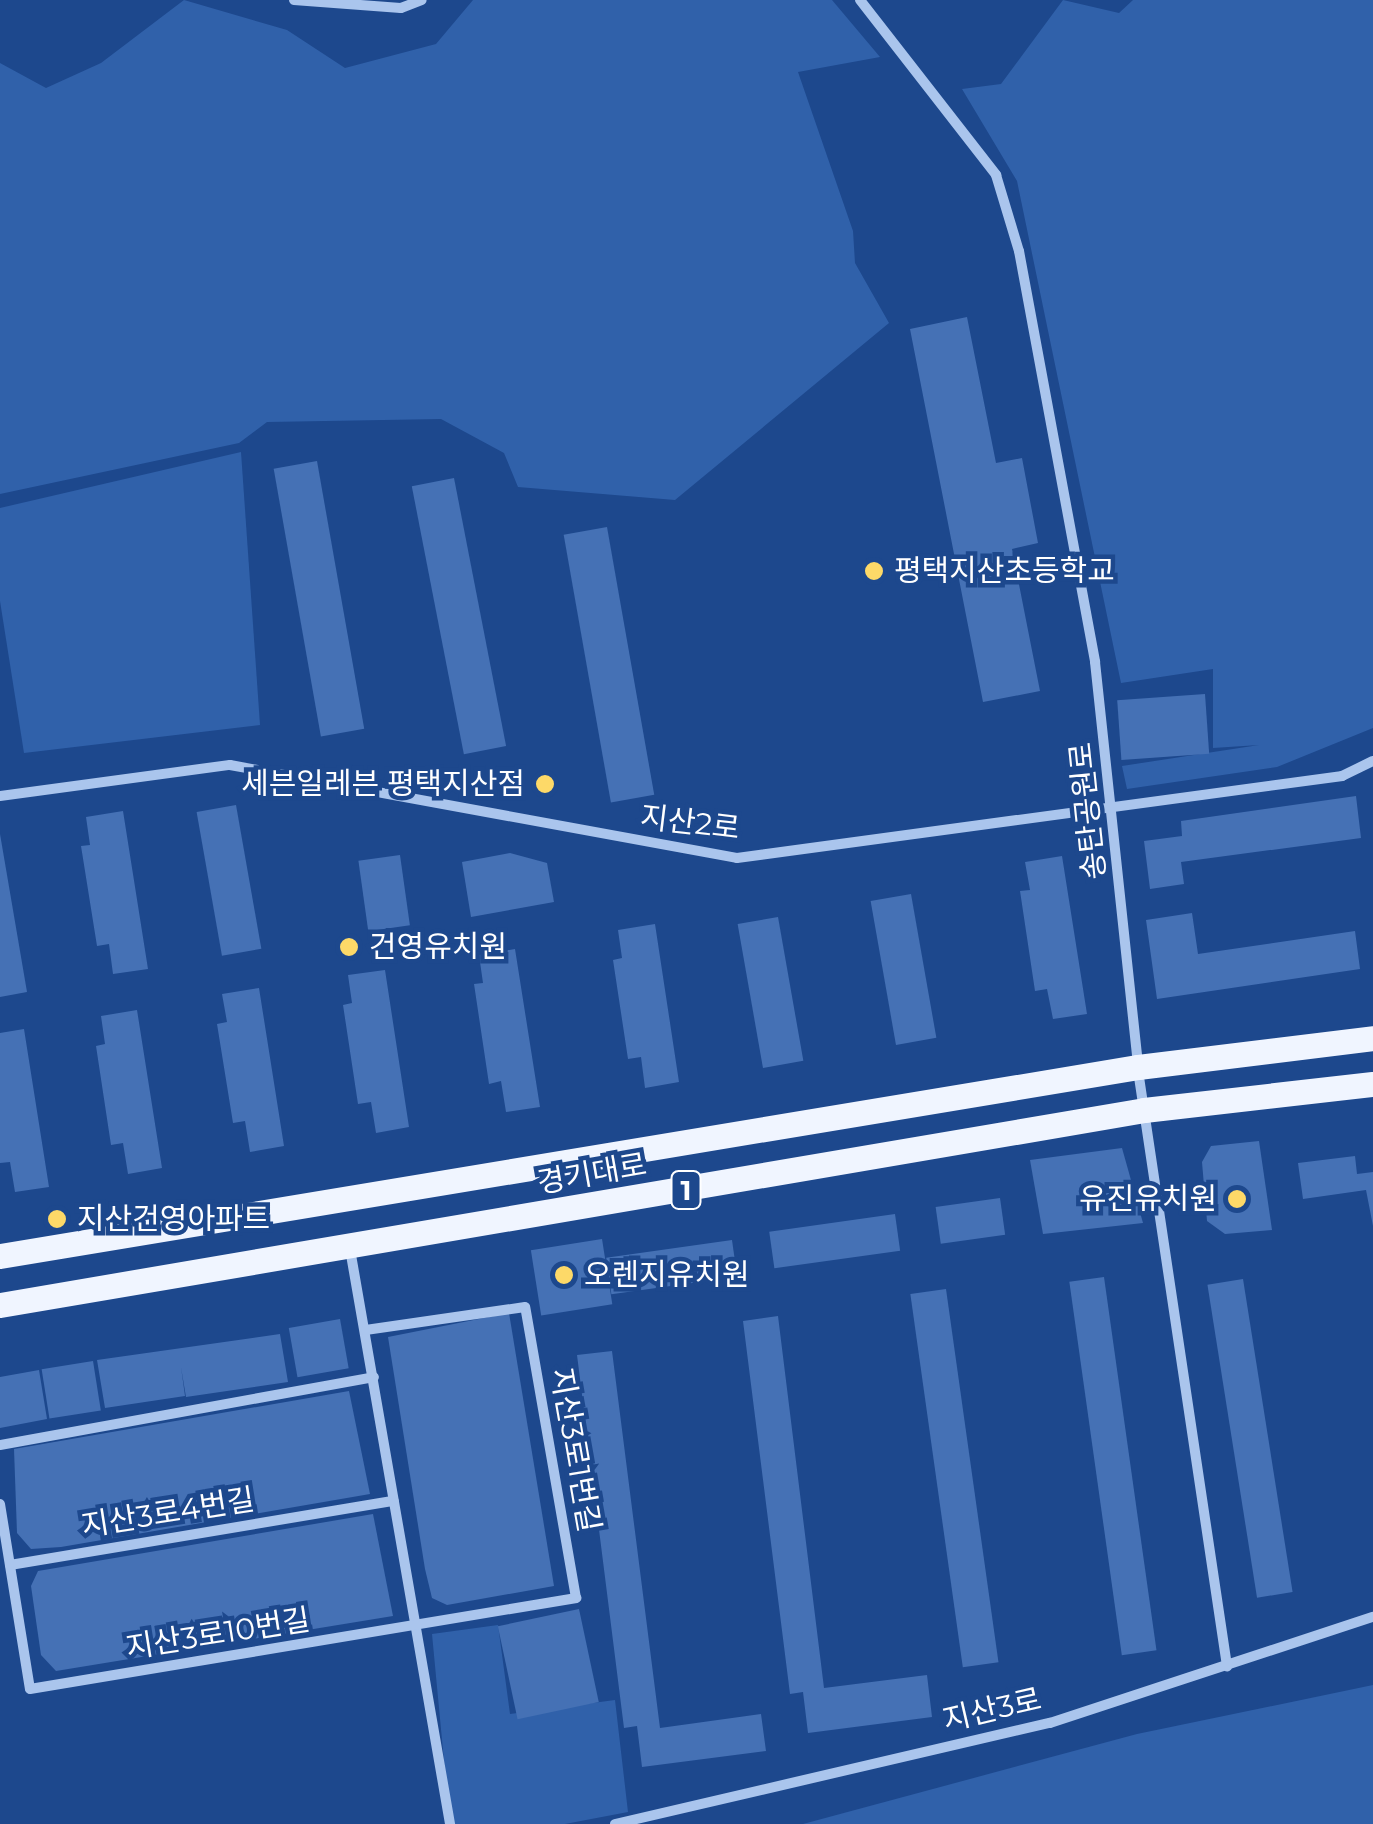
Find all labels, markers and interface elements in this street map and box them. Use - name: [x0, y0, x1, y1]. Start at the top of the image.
- place label: 평택지산초등학교: [894, 553, 1115, 589]
- marker: 평택지산초등학교: [863, 560, 885, 582]
- street label: 송탄공원로: [1063, 740, 1113, 882]
- place label: 세븐일레븐 평택지산점: [241, 766, 525, 802]
- marker: 세븐일레븐 평택지산점: [534, 773, 556, 795]
- street label: 지산2로: [638, 799, 742, 847]
- place label: 건영유치원: [369, 929, 507, 965]
- marker: 건영유치원: [338, 936, 360, 958]
- street label: 경기대로: [535, 1147, 649, 1201]
- road number: 1: [668, 1167, 704, 1213]
- place label: 유진유치원: [1079, 1181, 1217, 1217]
- marker: 유진유치원: [1226, 1188, 1248, 1210]
- place label: 지산건영아파트: [77, 1201, 270, 1237]
- marker: 지산건영아파트: [46, 1208, 68, 1230]
- place label: 오렌지유치원: [584, 1257, 750, 1293]
- marker: 오렌지유치원: [553, 1264, 575, 1286]
- street label: 지산3로1번길: [543, 1365, 607, 1535]
- street label: 지산3로4번길: [79, 1482, 257, 1544]
- street label: 지산3로10번길: [124, 1602, 312, 1666]
- street label: 지산3로: [939, 1681, 1045, 1739]

